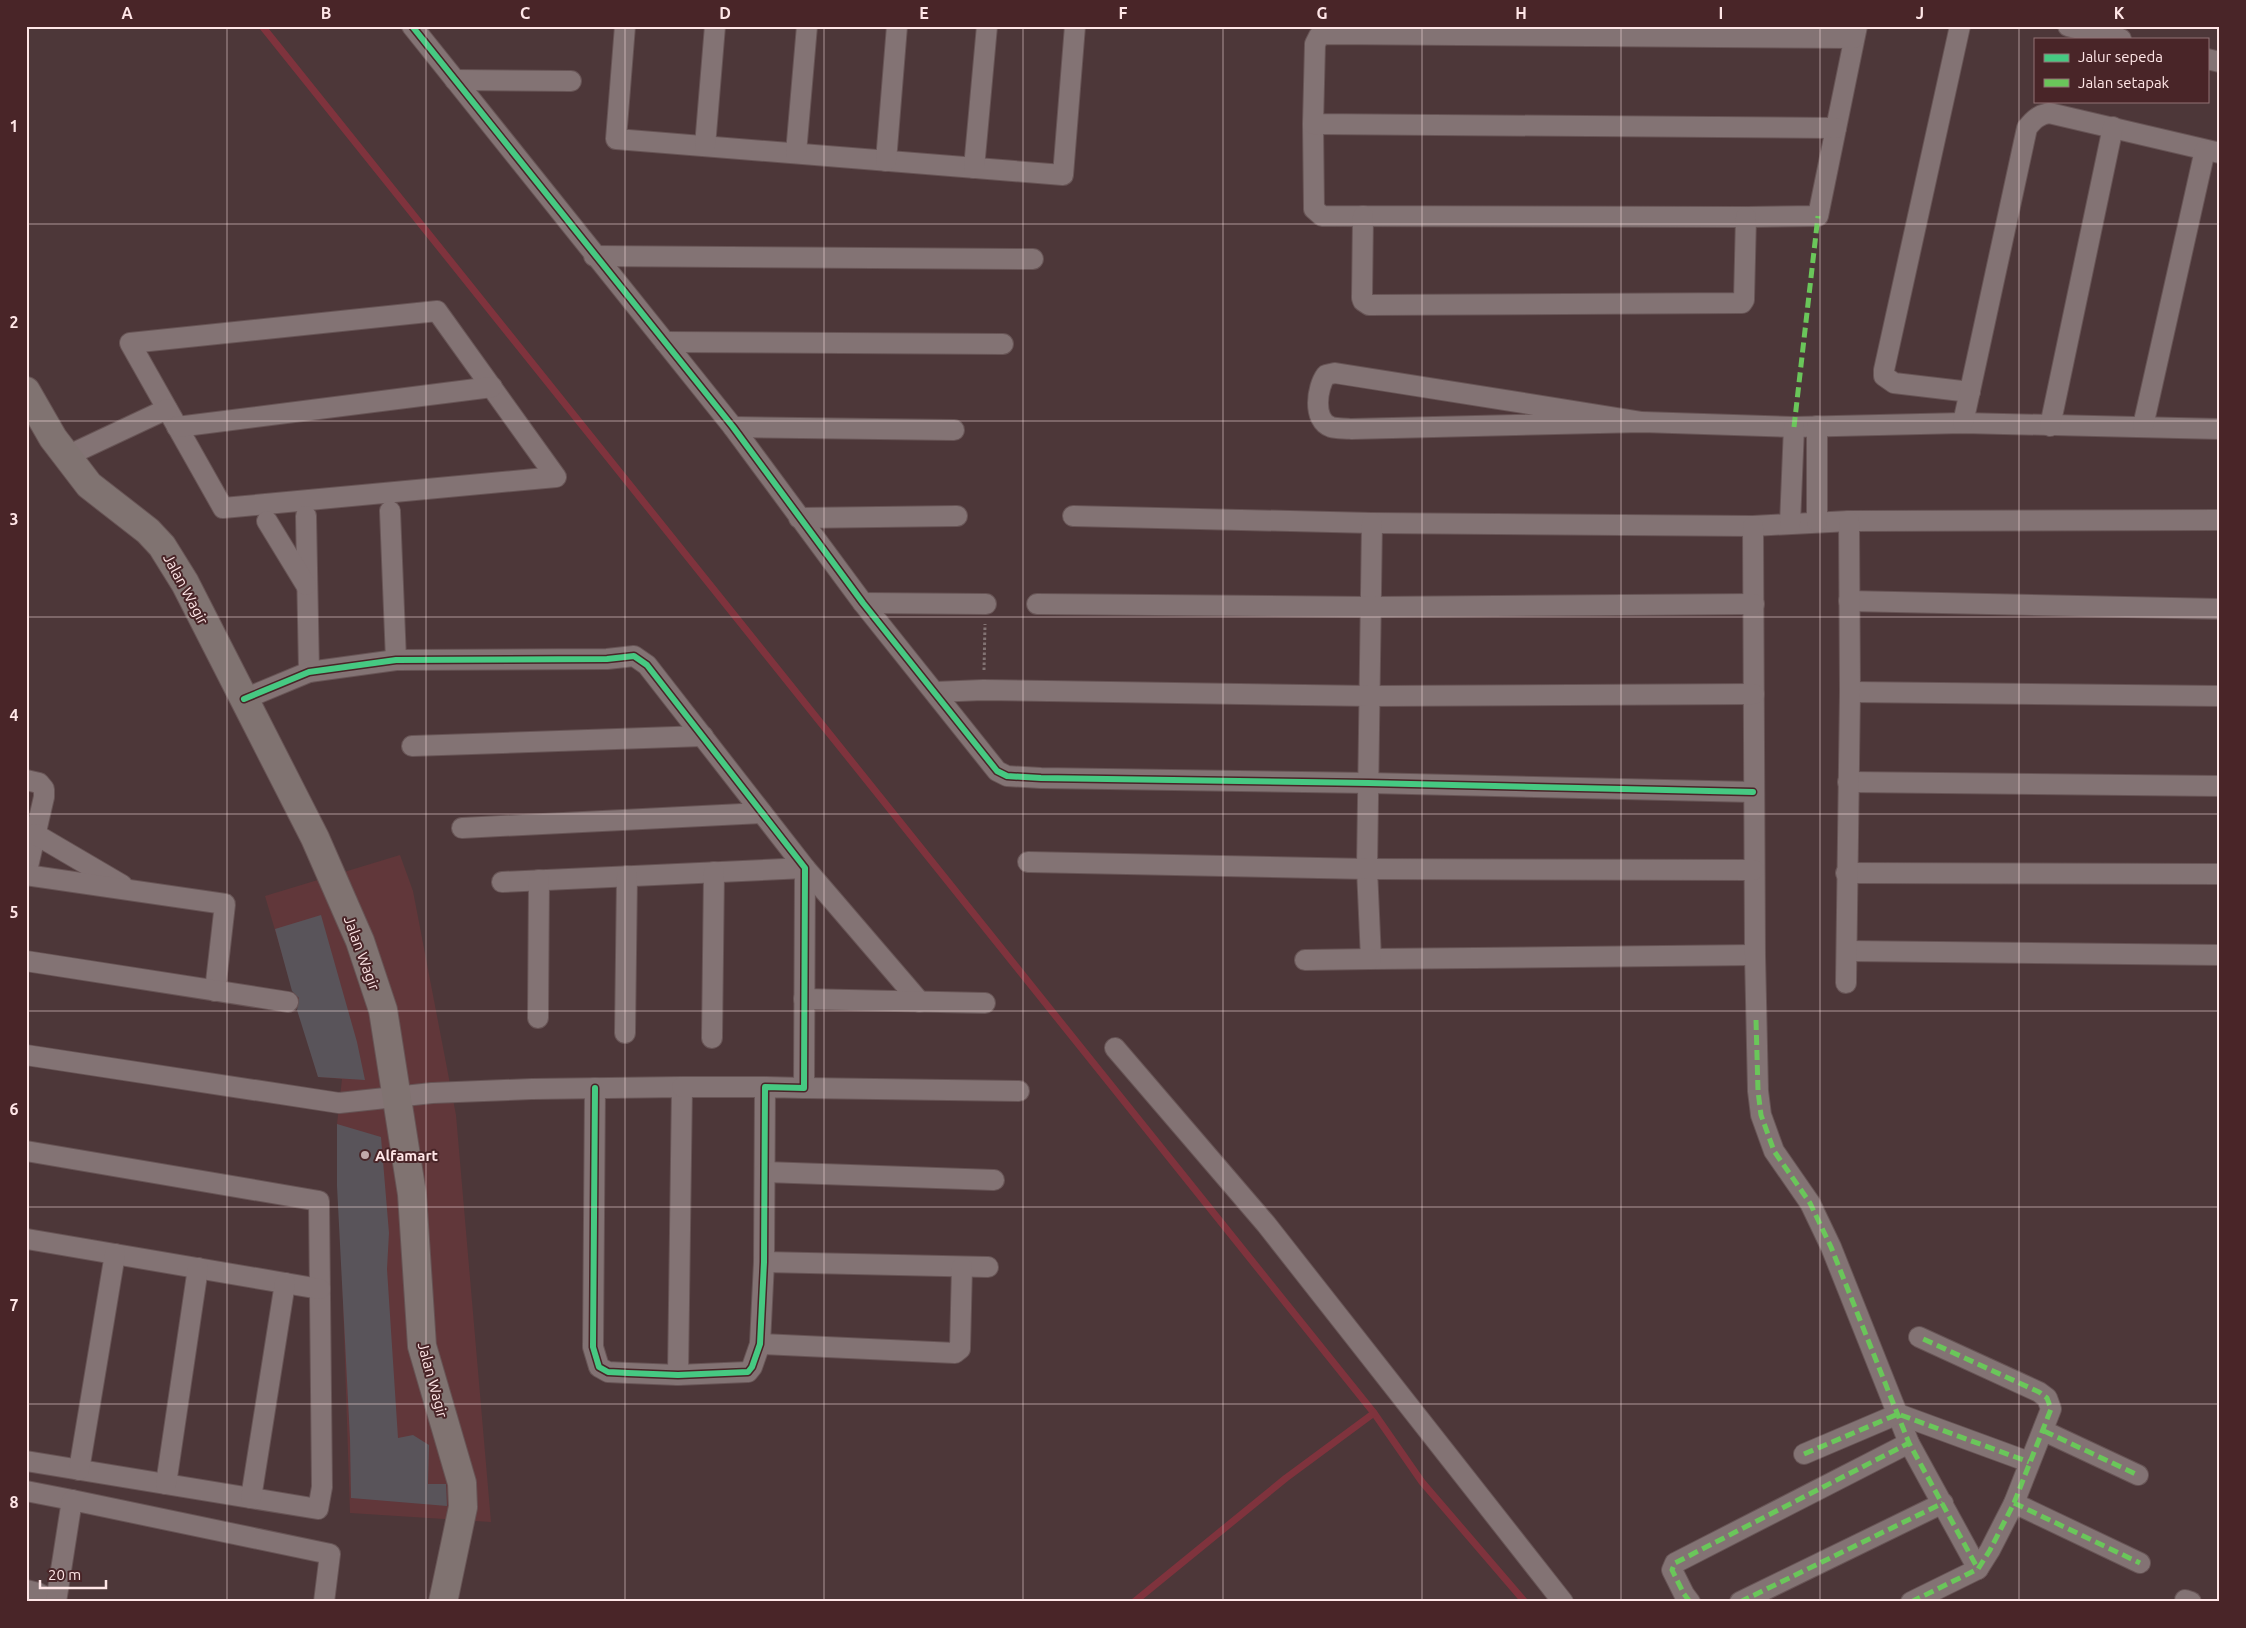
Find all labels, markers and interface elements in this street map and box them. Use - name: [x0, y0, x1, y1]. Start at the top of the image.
- text: A: [121, 4, 133, 22]
- text: B: [321, 4, 331, 22]
- text: C: [520, 4, 530, 22]
- text: D: [719, 4, 731, 22]
- text: E: [919, 4, 929, 22]
- text: F: [1119, 4, 1128, 22]
- text: G: [1316, 4, 1328, 22]
- text: H: [1515, 4, 1527, 22]
- text: I: [1719, 4, 1723, 22]
- text: J: [1916, 4, 1924, 22]
- text: K: [2114, 4, 2125, 22]
- legend: [2034, 38, 2208, 102]
- text: Jalur sepeda: [2078, 48, 2163, 65]
- text: Jalan setapak: [2078, 74, 2170, 91]
- text: 1: [9, 117, 19, 135]
- text: 2: [9, 313, 19, 331]
- text: 3: [9, 510, 19, 528]
- street label: Jalan Wagir: [160, 551, 212, 628]
- text: 4: [9, 706, 19, 724]
- text: 5: [9, 903, 19, 921]
- street label: Jalan Wagir: [341, 913, 383, 993]
- text: 6: [9, 1100, 19, 1118]
- place label: Alfamart: [375, 1147, 439, 1164]
- marker: Alfamart: [359, 1149, 371, 1161]
- text: 7: [9, 1296, 19, 1314]
- street label: Jalan Wagir: [415, 1340, 451, 1420]
- text: 8: [9, 1493, 19, 1511]
- scale bar: [40, 1558, 106, 1590]
- text: 20 m: [48, 1566, 81, 1583]

